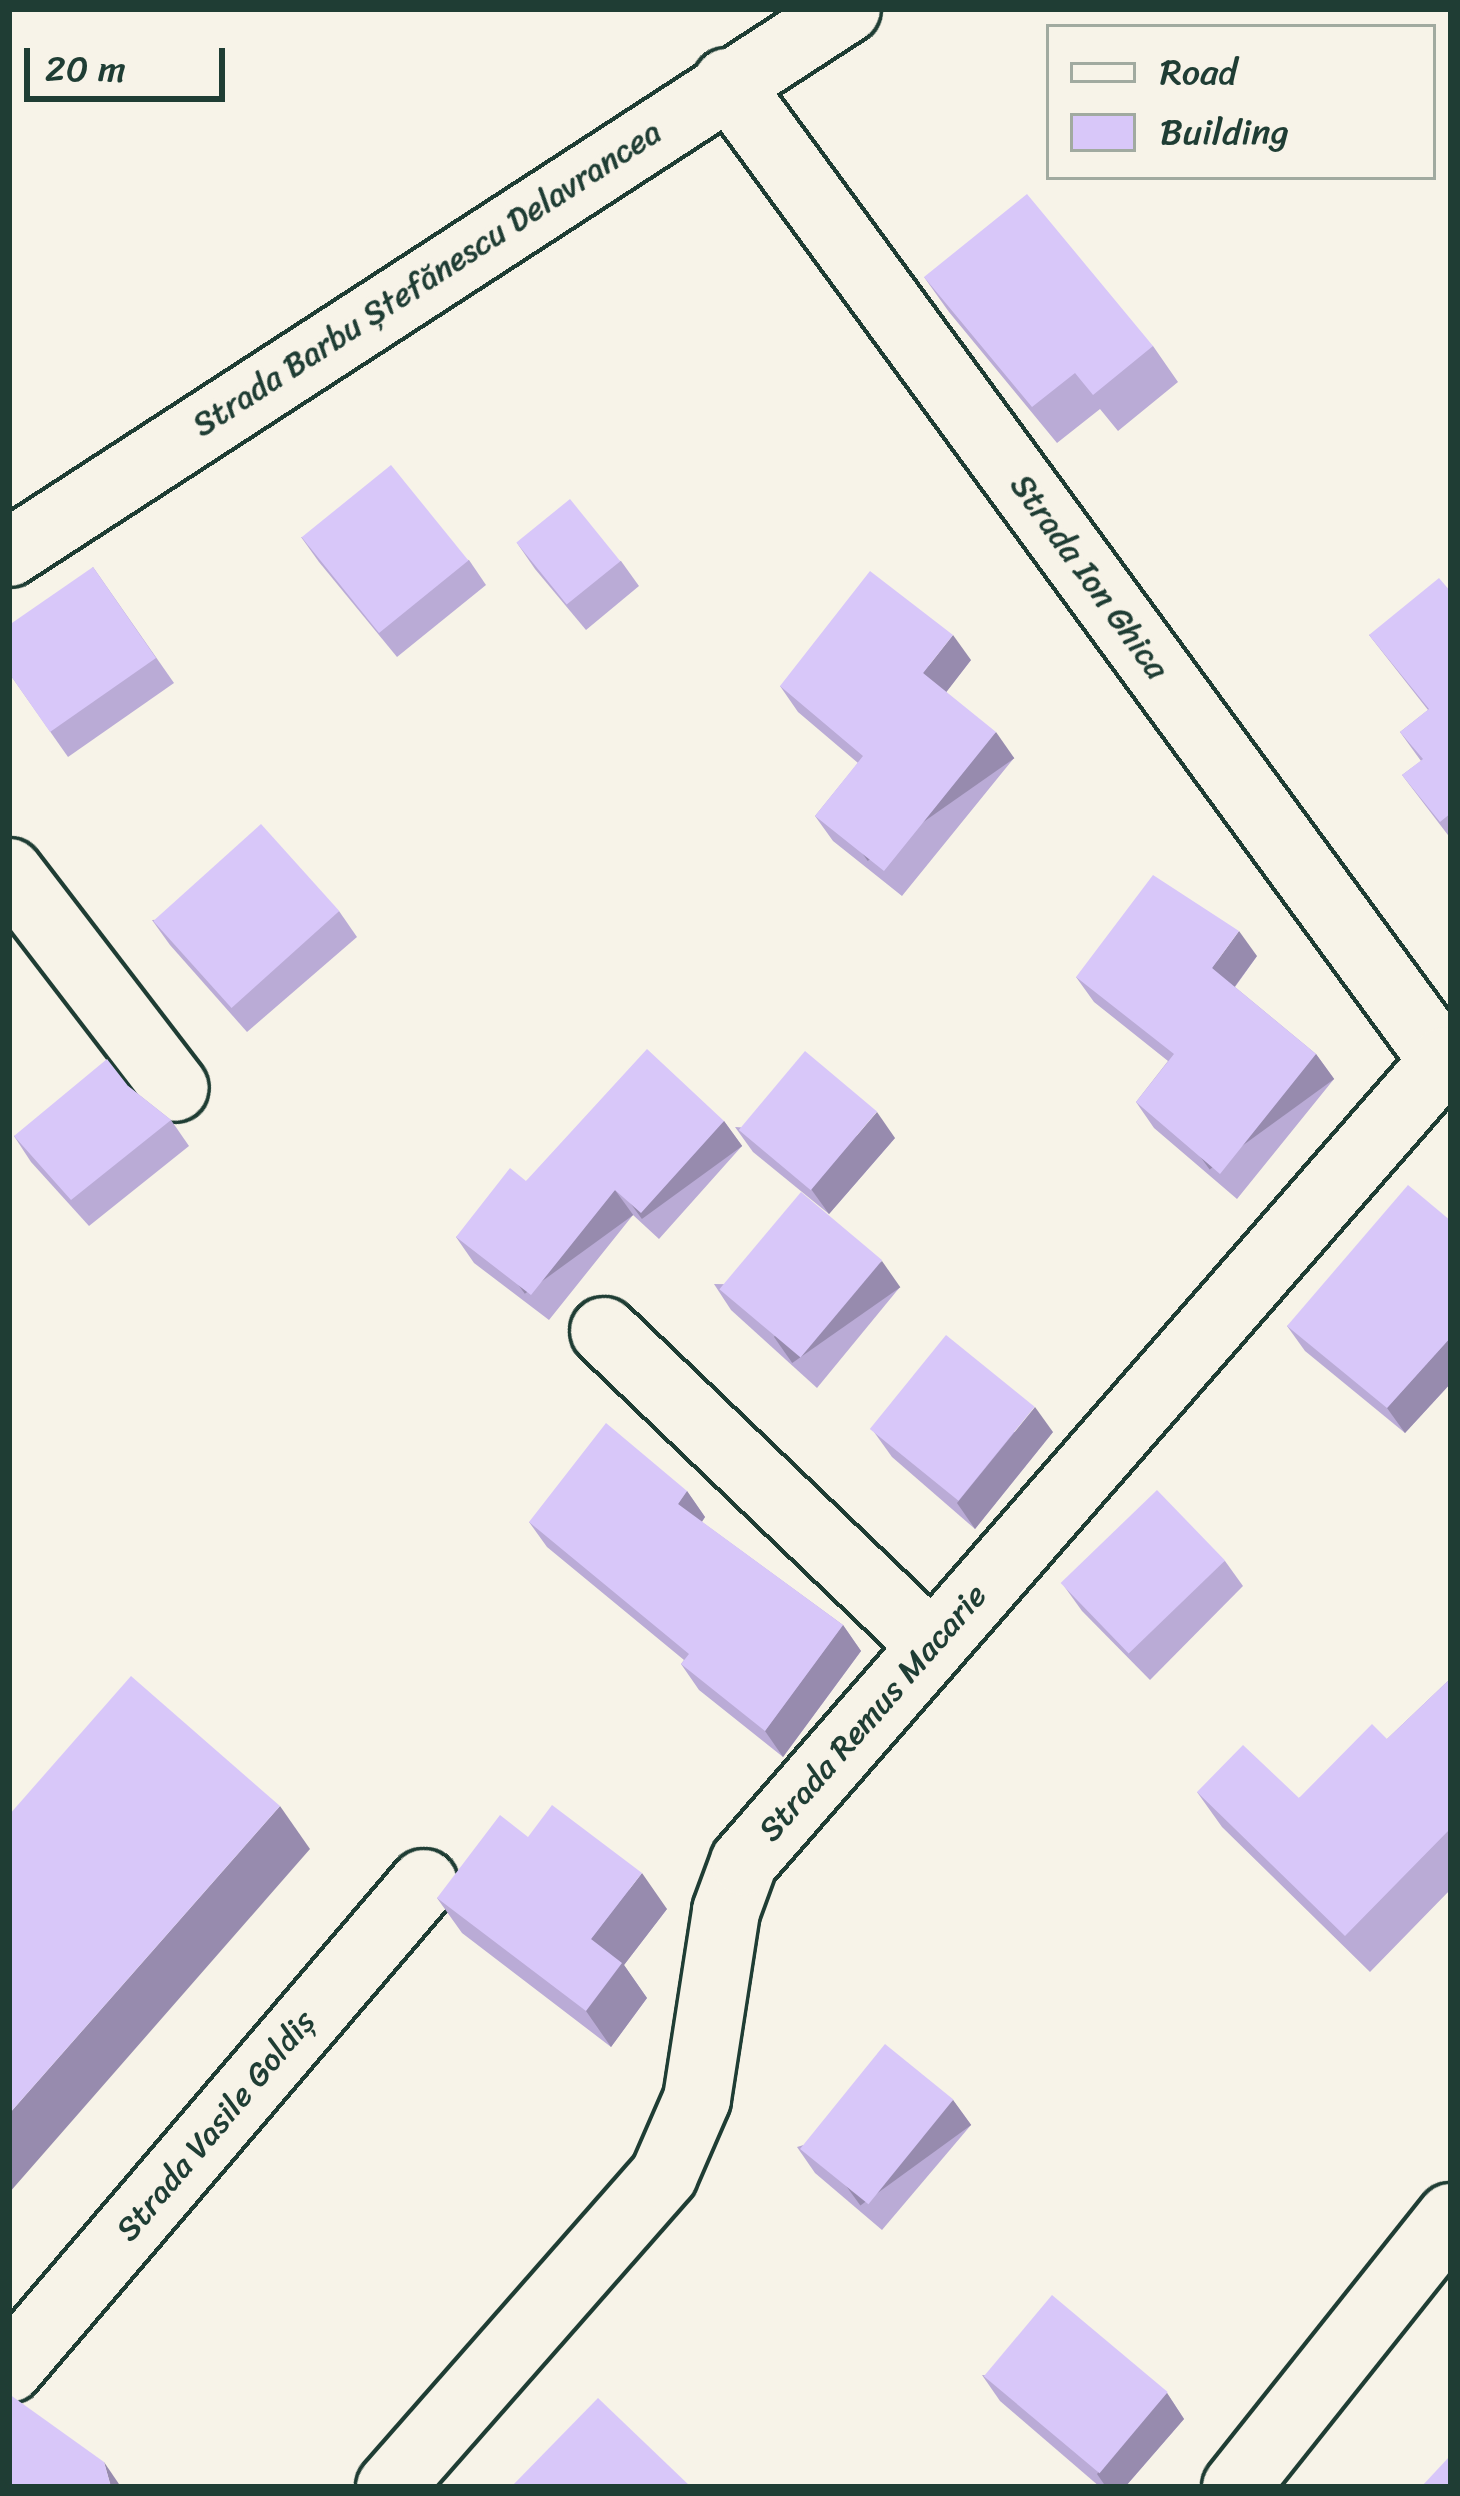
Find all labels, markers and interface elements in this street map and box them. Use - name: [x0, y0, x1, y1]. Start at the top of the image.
- scale bar: [30, 24, 231, 98]
- legend: [1046, 24, 1436, 180]
- text: 20 m: [45, 37, 126, 101]
- text: Road: [1160, 40, 1237, 104]
- text: Building: [1160, 100, 1289, 164]
- street label: Strada Barbu Ștefănescu Delavrancea: [184, 111, 670, 447]
- street label: Strada Ion Ghica: [1001, 467, 1177, 687]
- street label: Strada Remus Macarie: [751, 1576, 995, 1850]
- street label: Strada Vasile Goldiș: [108, 2003, 324, 2249]

